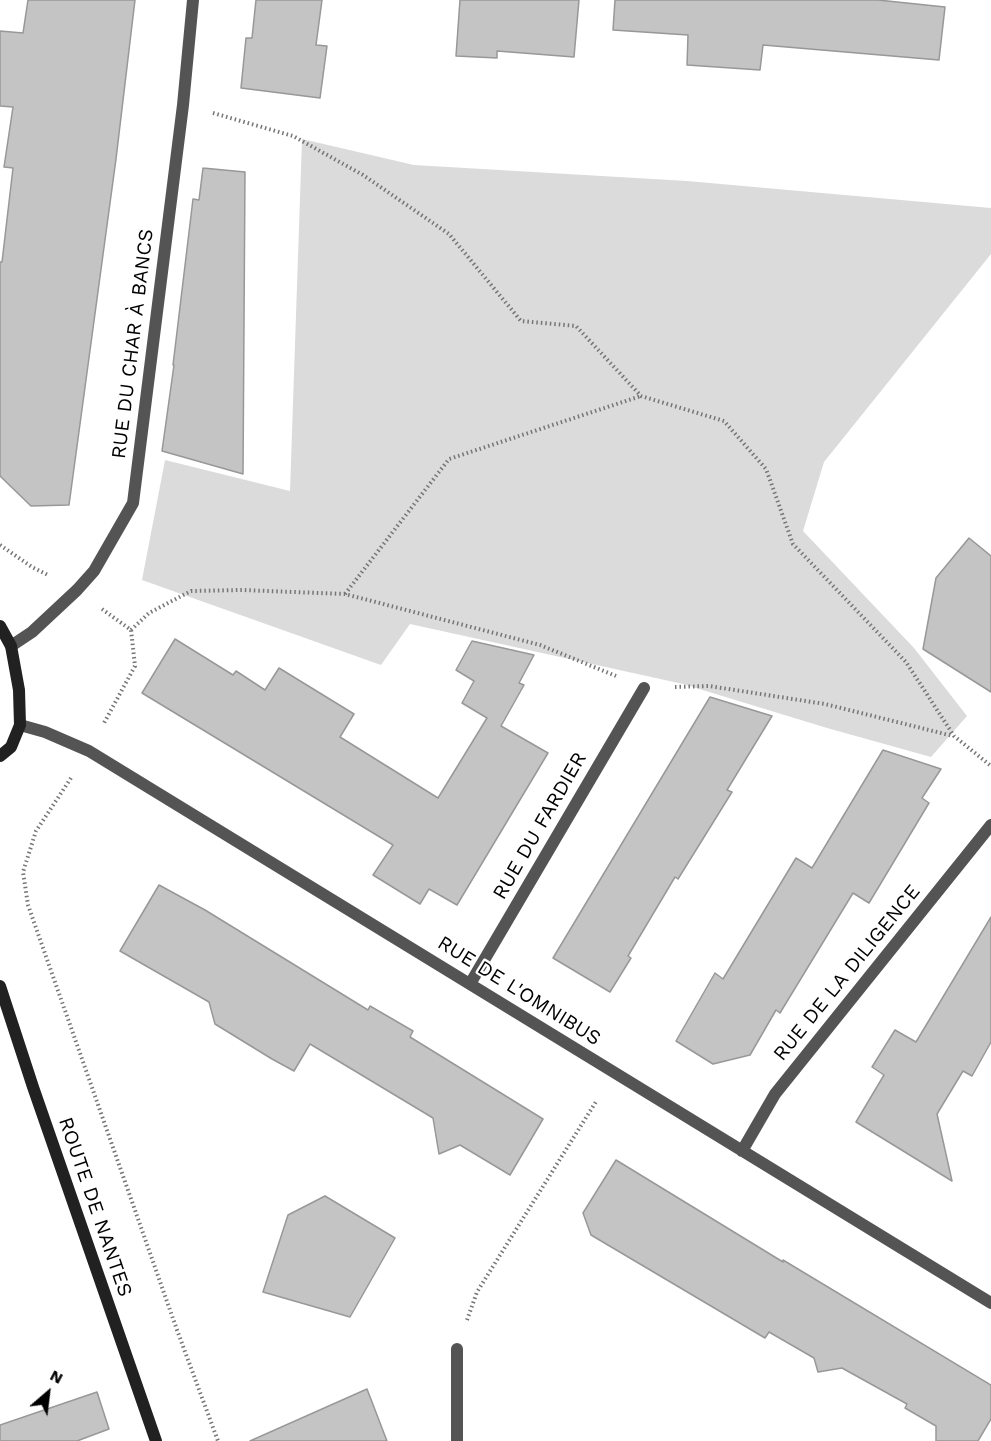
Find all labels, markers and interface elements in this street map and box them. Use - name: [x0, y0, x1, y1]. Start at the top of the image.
- street label: RUE DU CHAR À BANCS: [107, 228, 159, 460]
- street label: RUE DU FARDIER: [488, 748, 592, 904]
- street label: RUE DE LA DILIGENCE: [769, 880, 925, 1066]
- street label: RUE DE L'OMNIBUS: [433, 931, 605, 1051]
- street label: ROUTE DE NANTES: [53, 1114, 137, 1300]
- north arrow: [18, 1363, 78, 1423]
- text: N: [47, 1365, 66, 1388]

